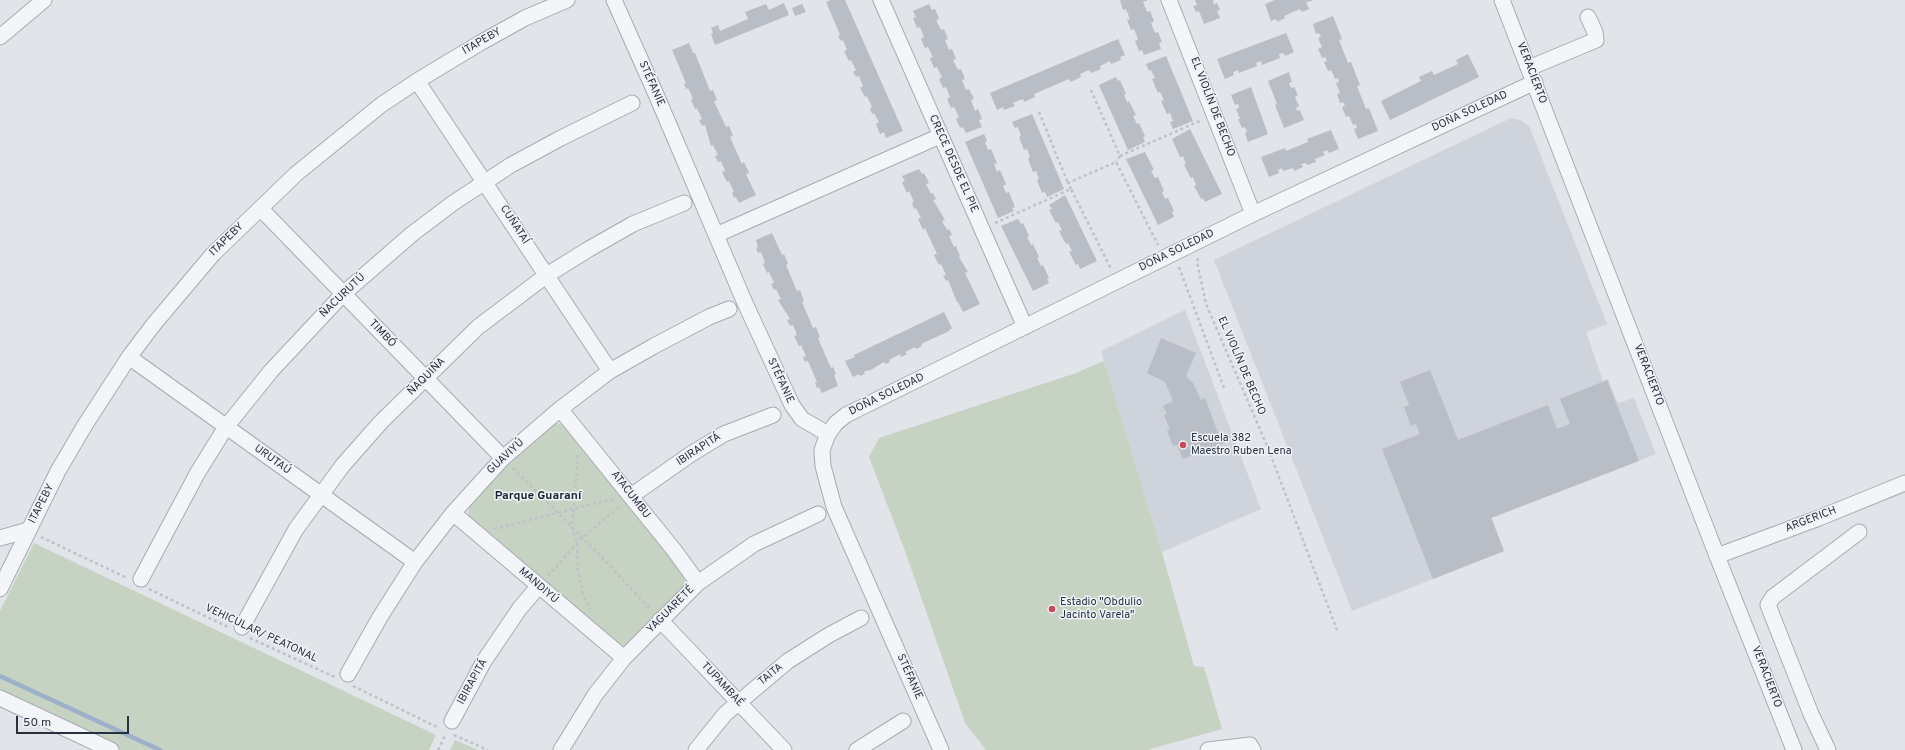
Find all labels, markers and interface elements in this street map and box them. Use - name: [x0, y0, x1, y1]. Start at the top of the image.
- street label: ITAPEBY: [460, 26, 504, 58]
- street label: VERACIERTO: [1513, 40, 1549, 106]
- street label: EL VIOLÍN DE BECHO: [1187, 55, 1237, 159]
- street label: STÉFANIE: [635, 59, 667, 109]
- street label: DOÑA SOLEDAD: [1430, 89, 1510, 135]
- street label: CRECE DESDE EL PIE: [925, 113, 981, 215]
- street label: CUÑATAÍ: [496, 203, 532, 247]
- street label: ITAPEBY: [207, 220, 247, 260]
- street label: DOÑA SOLEDAD: [1137, 227, 1217, 275]
- street label: ÑACURUTÚ: [318, 271, 368, 321]
- street label: EL VIOLÍN DE BECHO: [1214, 315, 1268, 417]
- street label: TIMBÓ: [366, 317, 398, 351]
- street label: VERACIERTO: [1630, 342, 1666, 408]
- street label: ÑAQUIÑA: [405, 355, 449, 399]
- street label: STÉFANIE: [764, 356, 796, 406]
- street label: DOÑA SOLEDAD: [847, 371, 927, 419]
- street label: IBIRAPITÁ: [674, 431, 724, 469]
- place label: Escuela 382 Maestro Ruben Lena: [1191, 432, 1291, 458]
- street label: GUAVIYÚ: [485, 437, 527, 477]
- marker: Escuela 382 Maestro Ruben Lena: [1178, 440, 1188, 450]
- street label: URUTAÚ: [251, 442, 293, 478]
- street label: ATACUMBU: [607, 469, 653, 521]
- street label: ITAPEBY: [26, 482, 58, 526]
- district label: Parque Guaraní: [495, 490, 581, 504]
- street label: ARGERICH: [1784, 504, 1838, 536]
- street label: MANDIYÚ: [515, 565, 561, 607]
- street label: YAGUARETÉ: [644, 583, 698, 637]
- place label: Estadio "Obdulio Jacinto Varela": [1060, 596, 1142, 622]
- street label: VEHICULAR/ PEATONAL: [203, 602, 319, 666]
- marker: Estadio "Obdulio Jacinto Varela": [1047, 604, 1057, 614]
- street label: VERACIERTO: [1748, 644, 1784, 710]
- street label: STÉFANIE: [893, 652, 925, 702]
- street label: IBIRAPITÁ: [455, 657, 491, 707]
- street label: TUPAMBAÉ: [698, 660, 746, 710]
- street label: TAITA: [756, 661, 786, 689]
- scale bar: [18, 708, 131, 734]
- text: 50 m: [23, 715, 51, 731]

